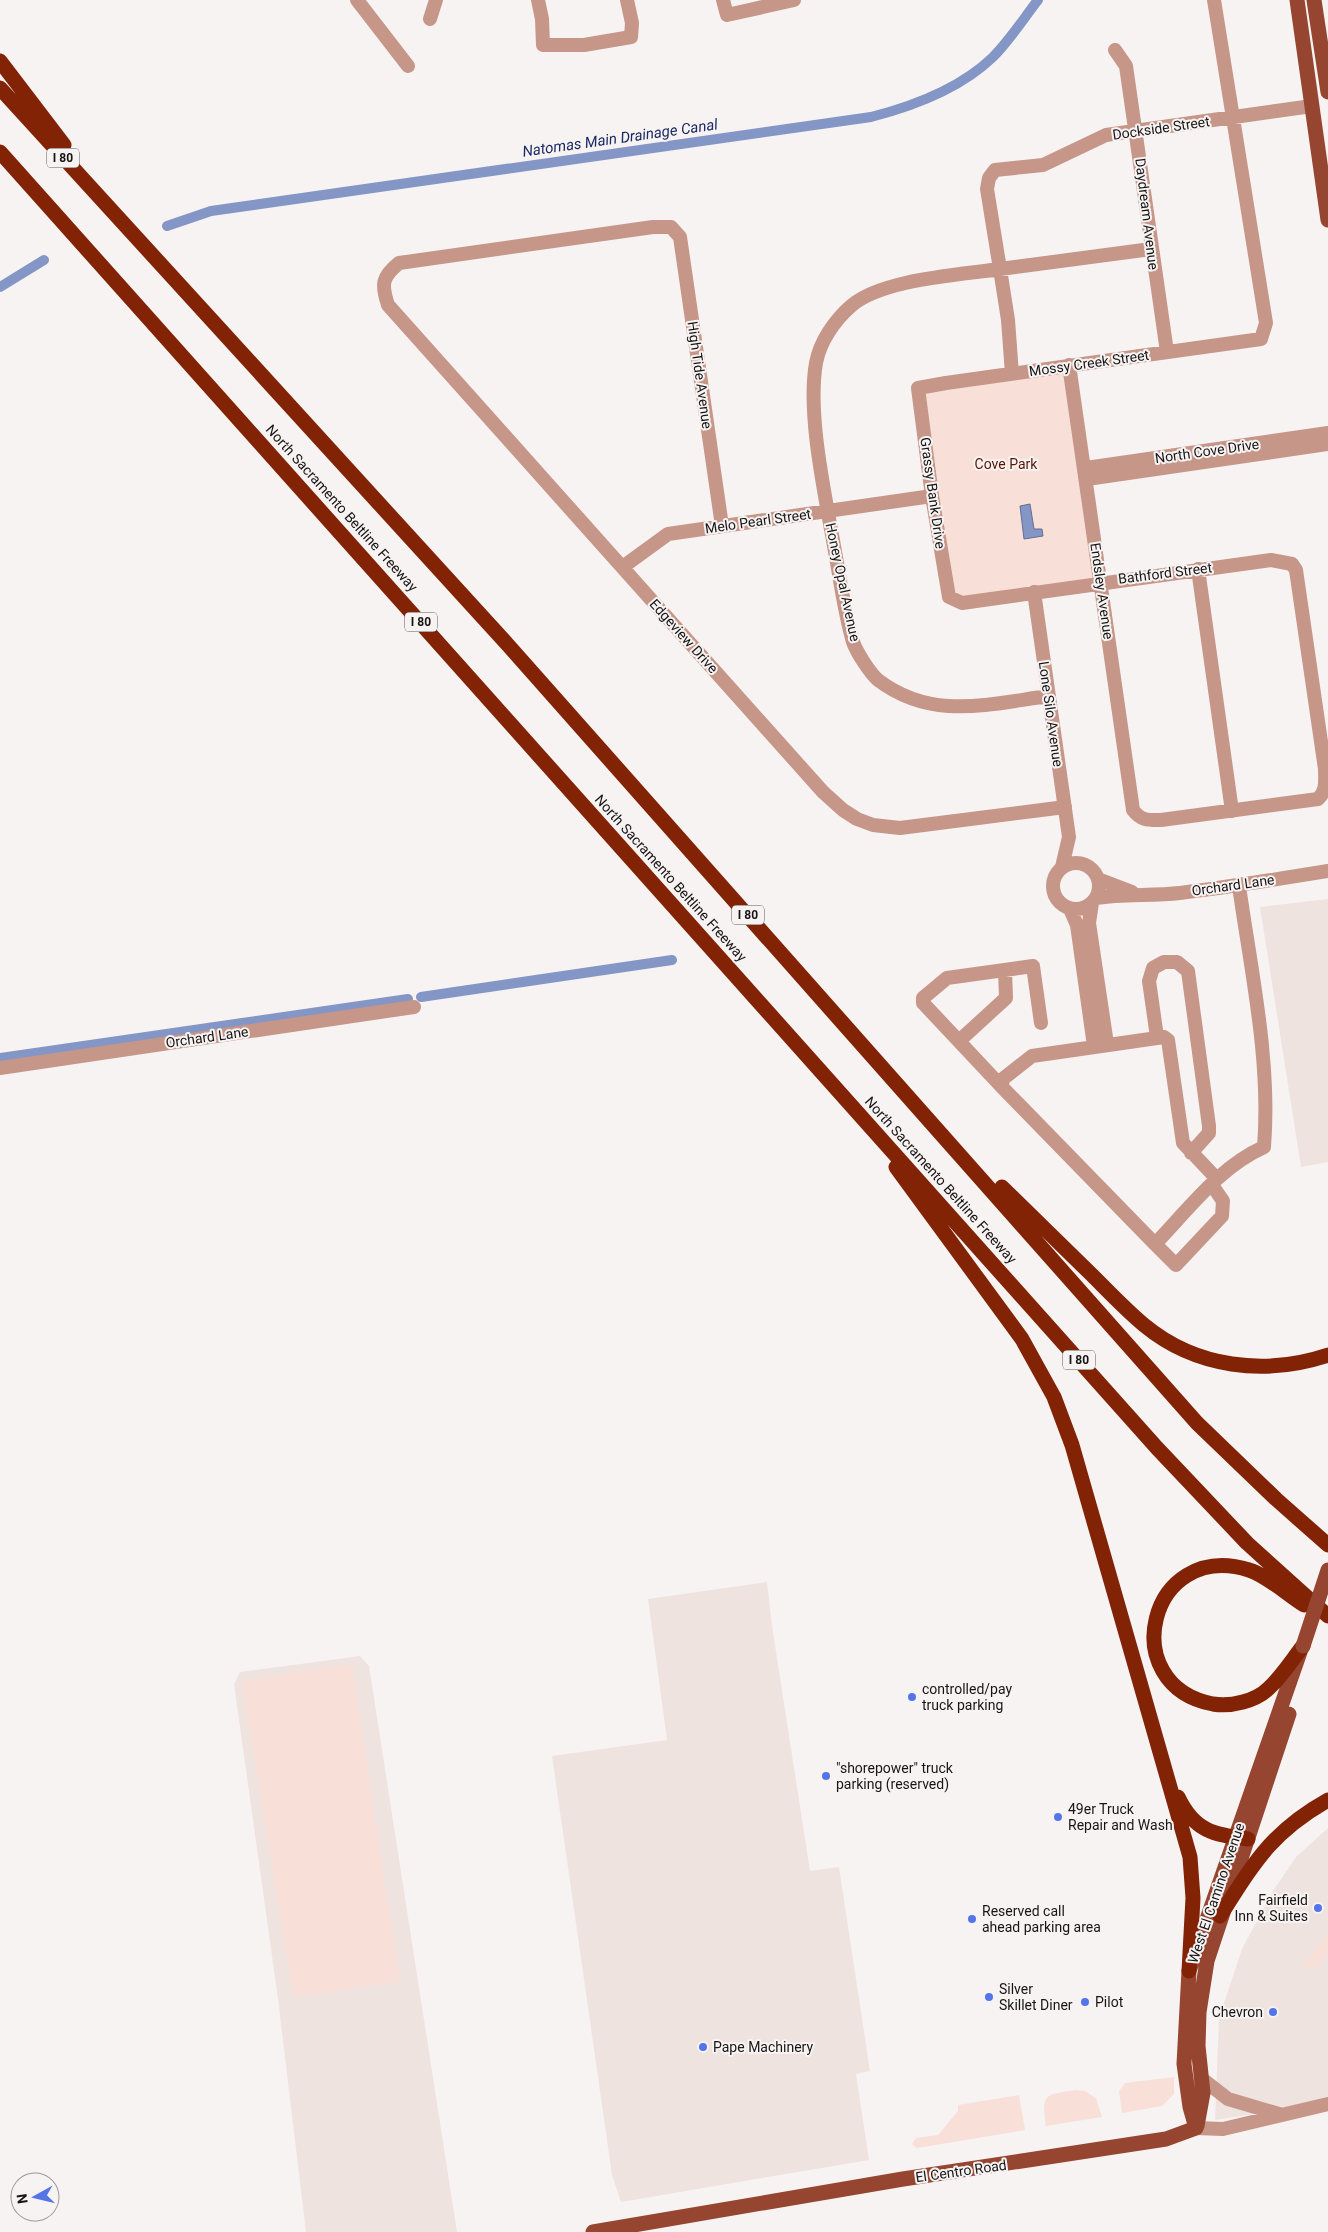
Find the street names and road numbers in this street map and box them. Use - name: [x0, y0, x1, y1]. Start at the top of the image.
- street label: Dockside Street: [1111, 113, 1211, 143]
- road number: I 80: [47, 148, 79, 168]
- street label: Daydream Avenue: [1132, 157, 1162, 271]
- street label: High Tide Avenue: [685, 320, 715, 430]
- street label: Mossy Creek Street: [1028, 347, 1150, 379]
- street label: North Sacramento Beltline Freeway: [263, 421, 421, 595]
- street label: Grassy Bank Drive: [917, 436, 949, 550]
- street label: North Cove Drive: [1154, 436, 1260, 466]
- street label: Melo Pearl Street: [704, 506, 812, 536]
- street label: Honey Opal Avenue: [823, 521, 863, 643]
- street label: Endsley Avenue: [1087, 542, 1117, 640]
- street label: Bathford Street: [1117, 559, 1213, 587]
- street label: Edgeview Drive: [647, 596, 721, 676]
- road number: I 80: [405, 612, 437, 632]
- street label: Lone Silo Avenue: [1036, 660, 1066, 768]
- street label: North Sacramento Beltline Freeway: [592, 791, 750, 965]
- street label: Orchard Lane: [1191, 871, 1275, 899]
- road number: I 80: [732, 906, 764, 924]
- street label: Orchard Lane: [165, 1023, 249, 1051]
- street label: North Sacramento Beltline Freeway: [862, 1093, 1020, 1267]
- road number: I 80: [1063, 1350, 1095, 1370]
- street label: West El Camino Avenue: [1184, 1821, 1248, 1965]
- street label: El Centro Road: [914, 2157, 1008, 2185]

